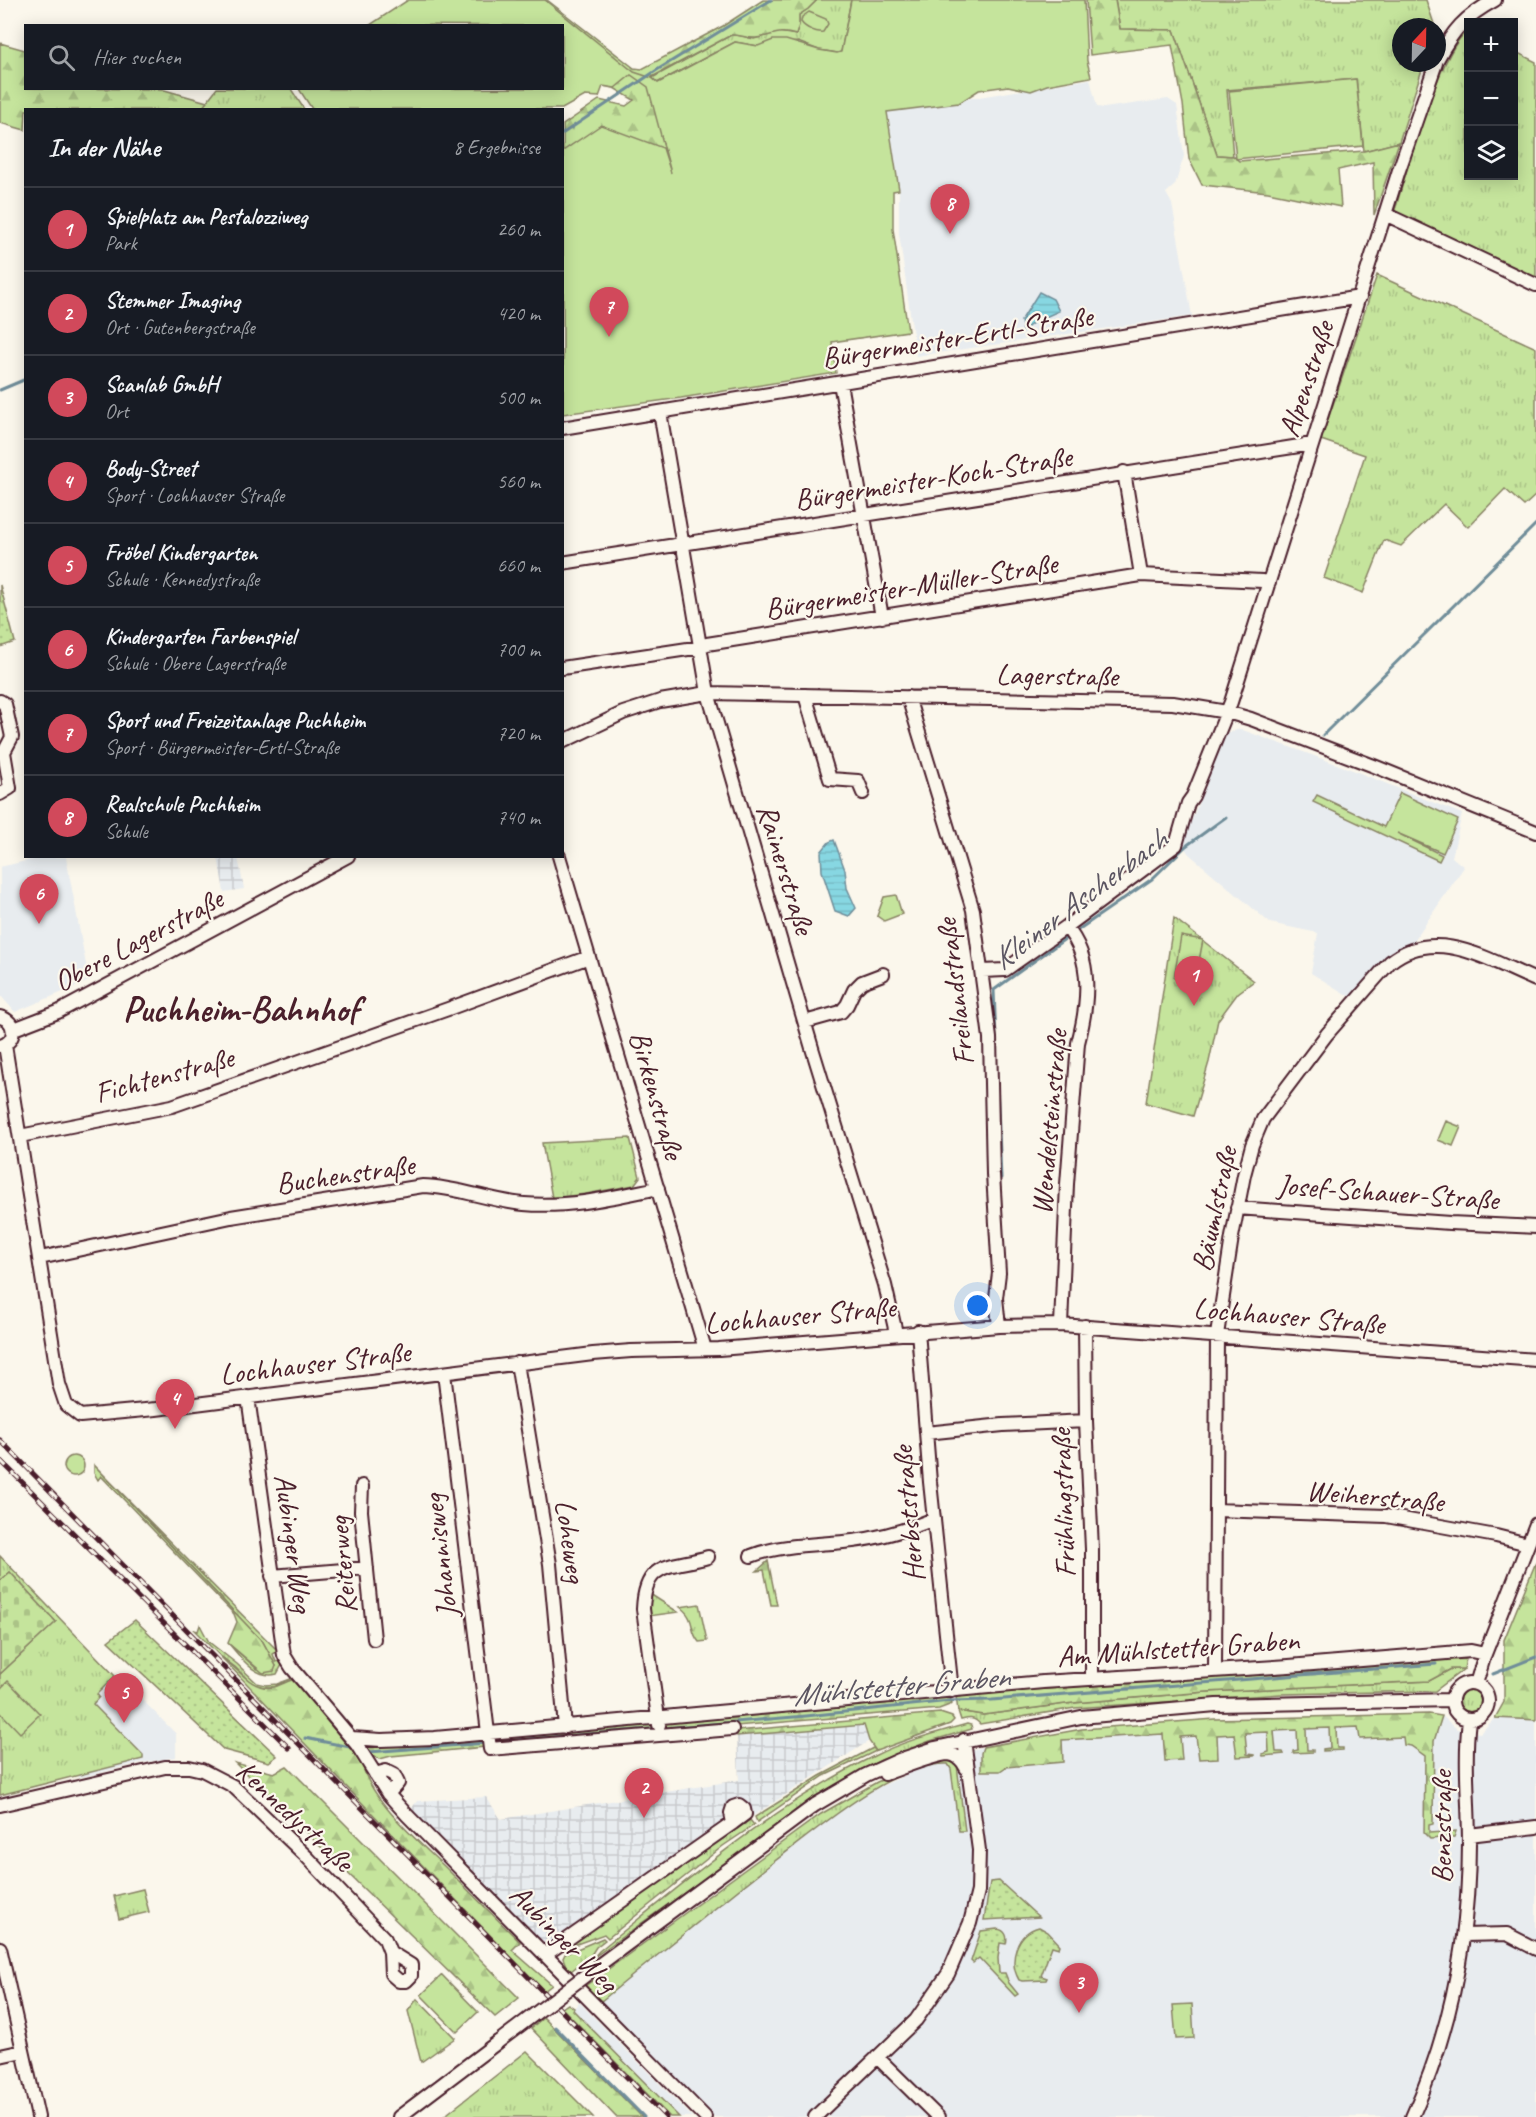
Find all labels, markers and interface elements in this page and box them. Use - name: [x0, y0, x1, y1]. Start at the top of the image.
- north arrow: [1392, 18, 1446, 72]
- map controls: [1464, 18, 1518, 180]
- button: +: [1464, 18, 1518, 72]
- search box: [24, 24, 564, 90]
- icon: search: [45, 41, 78, 74]
- text: Hier suchen: [93, 43, 181, 71]
- button: −: [1464, 72, 1518, 126]
- button: layers: [1464, 126, 1518, 180]
- text: In der Nähe: [48, 131, 160, 164]
- text: 8 Ergebnisse: [453, 135, 540, 160]
- pin: 8: [930, 184, 970, 234]
- text: Spielplatz am Pestalozziweg: [105, 203, 307, 231]
- text: 1: [63, 217, 72, 242]
- text: 260 m: [497, 217, 540, 242]
- text: Park: [105, 231, 137, 256]
- text: Stemmer Imaging: [105, 287, 240, 315]
- pin: 7: [590, 288, 628, 337]
- street label: Bürgermeister-Ertl-Straße: [819, 296, 1097, 377]
- text: 2: [63, 301, 72, 326]
- text: 420 m: [497, 301, 540, 326]
- street label: Alpenstraße: [1269, 314, 1343, 442]
- text: Ort · Gutenbergstraße: [105, 315, 255, 340]
- text: Scanlab GmbH: [105, 371, 218, 399]
- text: 3: [63, 385, 72, 410]
- text: 500 m: [497, 385, 540, 410]
- text: Ort: [105, 399, 129, 424]
- street label: Bürgermeister-Koch-Straße: [792, 437, 1077, 519]
- text: Body-Street: [105, 455, 197, 483]
- text: 4: [63, 469, 72, 494]
- text: 560 m: [497, 469, 540, 494]
- text: Sport · Lochhauser Straße: [105, 483, 284, 508]
- text: Fröbel Kindergarten: [105, 539, 257, 567]
- street label: Bürgermeister-Müller-Straße: [762, 544, 1062, 628]
- text: 5: [63, 553, 72, 578]
- text: 660 m: [497, 553, 540, 578]
- text: Schule · Kennedystraße: [105, 567, 259, 592]
- text: Kindergarten Farbenspiel: [105, 623, 295, 651]
- text: 6: [63, 637, 72, 662]
- text: 700 m: [497, 637, 540, 662]
- text: Schule · Obere Lagerstraße: [105, 651, 286, 676]
- street label: Lagerstraße: [996, 655, 1121, 695]
- text: Sport und Freizeitanlage Puchheim: [105, 707, 365, 735]
- text: 7: [63, 721, 72, 746]
- text: 720 m: [497, 721, 540, 746]
- text: Sport · Bürgermeister-Ertl-Straße: [105, 735, 339, 760]
- text: Realschule Puchheim: [105, 791, 260, 819]
- street label: Rainerstraße: [748, 799, 824, 941]
- text: 8: [63, 805, 72, 830]
- text: 740 m: [497, 805, 540, 830]
- text: Schule: [105, 819, 148, 844]
- water label: Kleiner Ascherbach: [983, 819, 1177, 979]
- pin: 6: [20, 874, 58, 924]
- street label: Obere Lagerstraße: [47, 878, 231, 1001]
- street label: Freilandstraße: [927, 914, 983, 1068]
- pin: 1: [1174, 956, 1214, 1006]
- district label: Puchheim-Bahnhof: [123, 986, 367, 1032]
- street label: Wendelsteinstraße: [1022, 1026, 1076, 1216]
- street label: Birkenstraße: [621, 1027, 694, 1166]
- street label: Fichtenstraße: [91, 1038, 240, 1112]
- street label: Bäumlstraße: [1182, 1141, 1246, 1275]
- street label: Buchenstraße: [273, 1145, 419, 1202]
- street label: Josef-Schauer-Straße: [1274, 1165, 1502, 1219]
- street label: Lochhauser Straße: [703, 1288, 899, 1342]
- street label: Lochhauser Straße: [1192, 1289, 1388, 1343]
- your location: [963, 1291, 992, 1320]
- street label: Lochhauser Straße: [218, 1332, 415, 1394]
- pin: 4: [156, 1380, 195, 1429]
- street label: Frühlingstraße: [1041, 1426, 1085, 1578]
- street label: Herbststraße: [883, 1442, 933, 1584]
- street label: Weiherstraße: [1305, 1471, 1447, 1521]
- street label: Aubinger Weg: [266, 1472, 323, 1617]
- street label: Johannisweg: [413, 1490, 467, 1622]
- street label: Loheweg: [546, 1497, 596, 1587]
- street label: Reiterweg: [319, 1513, 365, 1615]
- street label: Am Mühlstetter Graben: [1056, 1620, 1302, 1675]
- water label: Mühlstetter Graben: [791, 1655, 1013, 1715]
- pin: 5: [104, 1674, 144, 1723]
- street label: Kennedystraße: [228, 1752, 363, 1882]
- pin: 2: [624, 1768, 664, 1818]
- street label: Benzstraße: [1422, 1768, 1460, 1883]
- street label: Aubinger Weg: [502, 1876, 628, 2002]
- pin: 3: [1060, 1964, 1098, 2013]

